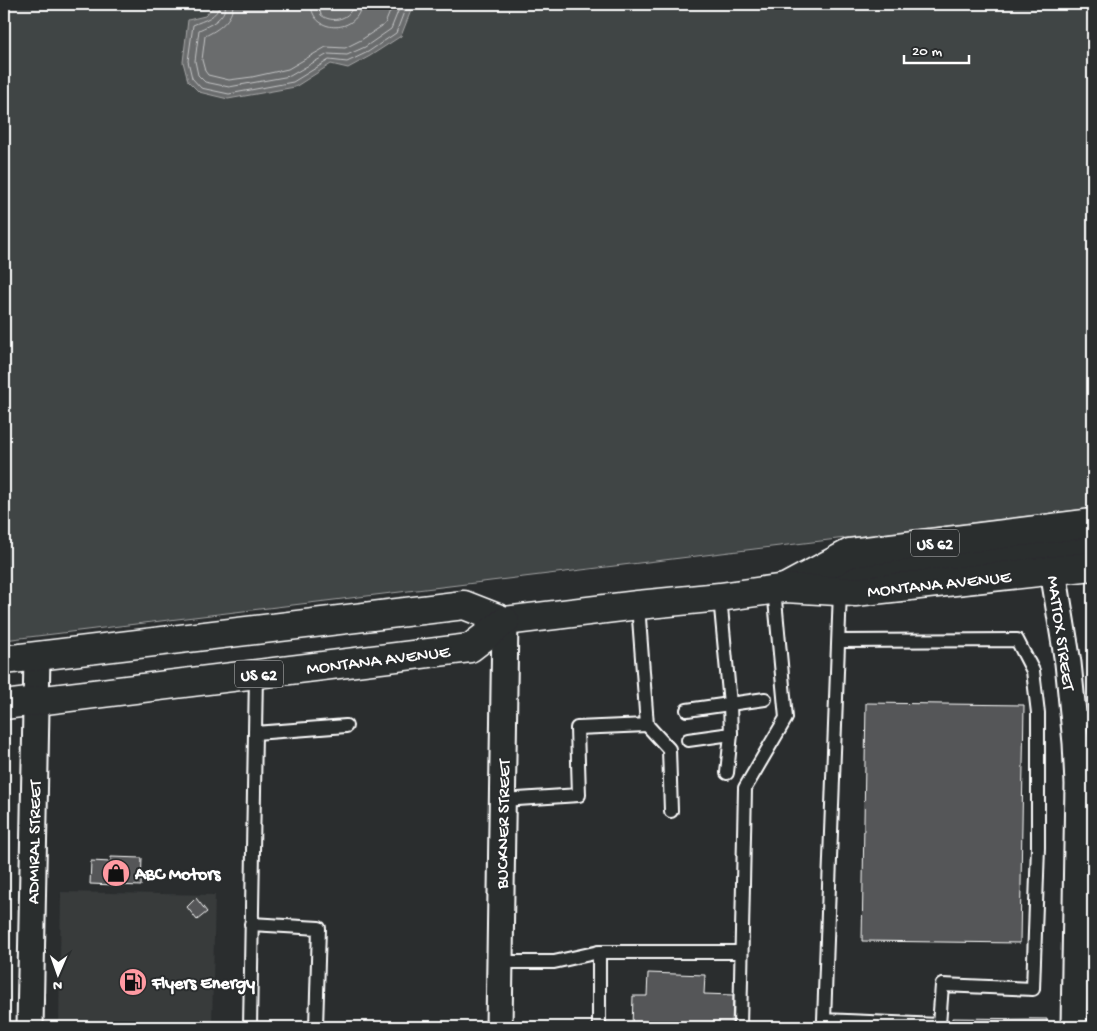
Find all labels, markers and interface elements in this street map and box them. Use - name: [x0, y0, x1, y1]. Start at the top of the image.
- scale bar: [904, 32, 970, 64]
- text: 20 m: [912, 43, 942, 61]
- road number: US 62: [911, 530, 959, 556]
- street label: MONTANA AVENUE: [866, 567, 1013, 603]
- street label: MATTOX STREET: [1041, 575, 1078, 693]
- street label: MONTANA AVENUE: [305, 642, 452, 681]
- road number: US 62: [235, 661, 283, 688]
- street label: BUCKNER STREET: [493, 758, 516, 890]
- street label: ADMIRAL STREET: [24, 779, 47, 904]
- shop icon: ABC Motors: [101, 858, 131, 888]
- place label: ABC Motors: [134, 865, 222, 886]
- north arrow: [32, 948, 82, 998]
- fuel station icon: Flyers Energy: [118, 967, 148, 997]
- place label: Flyers Energy: [151, 974, 255, 995]
- text: N: [53, 976, 62, 993]

